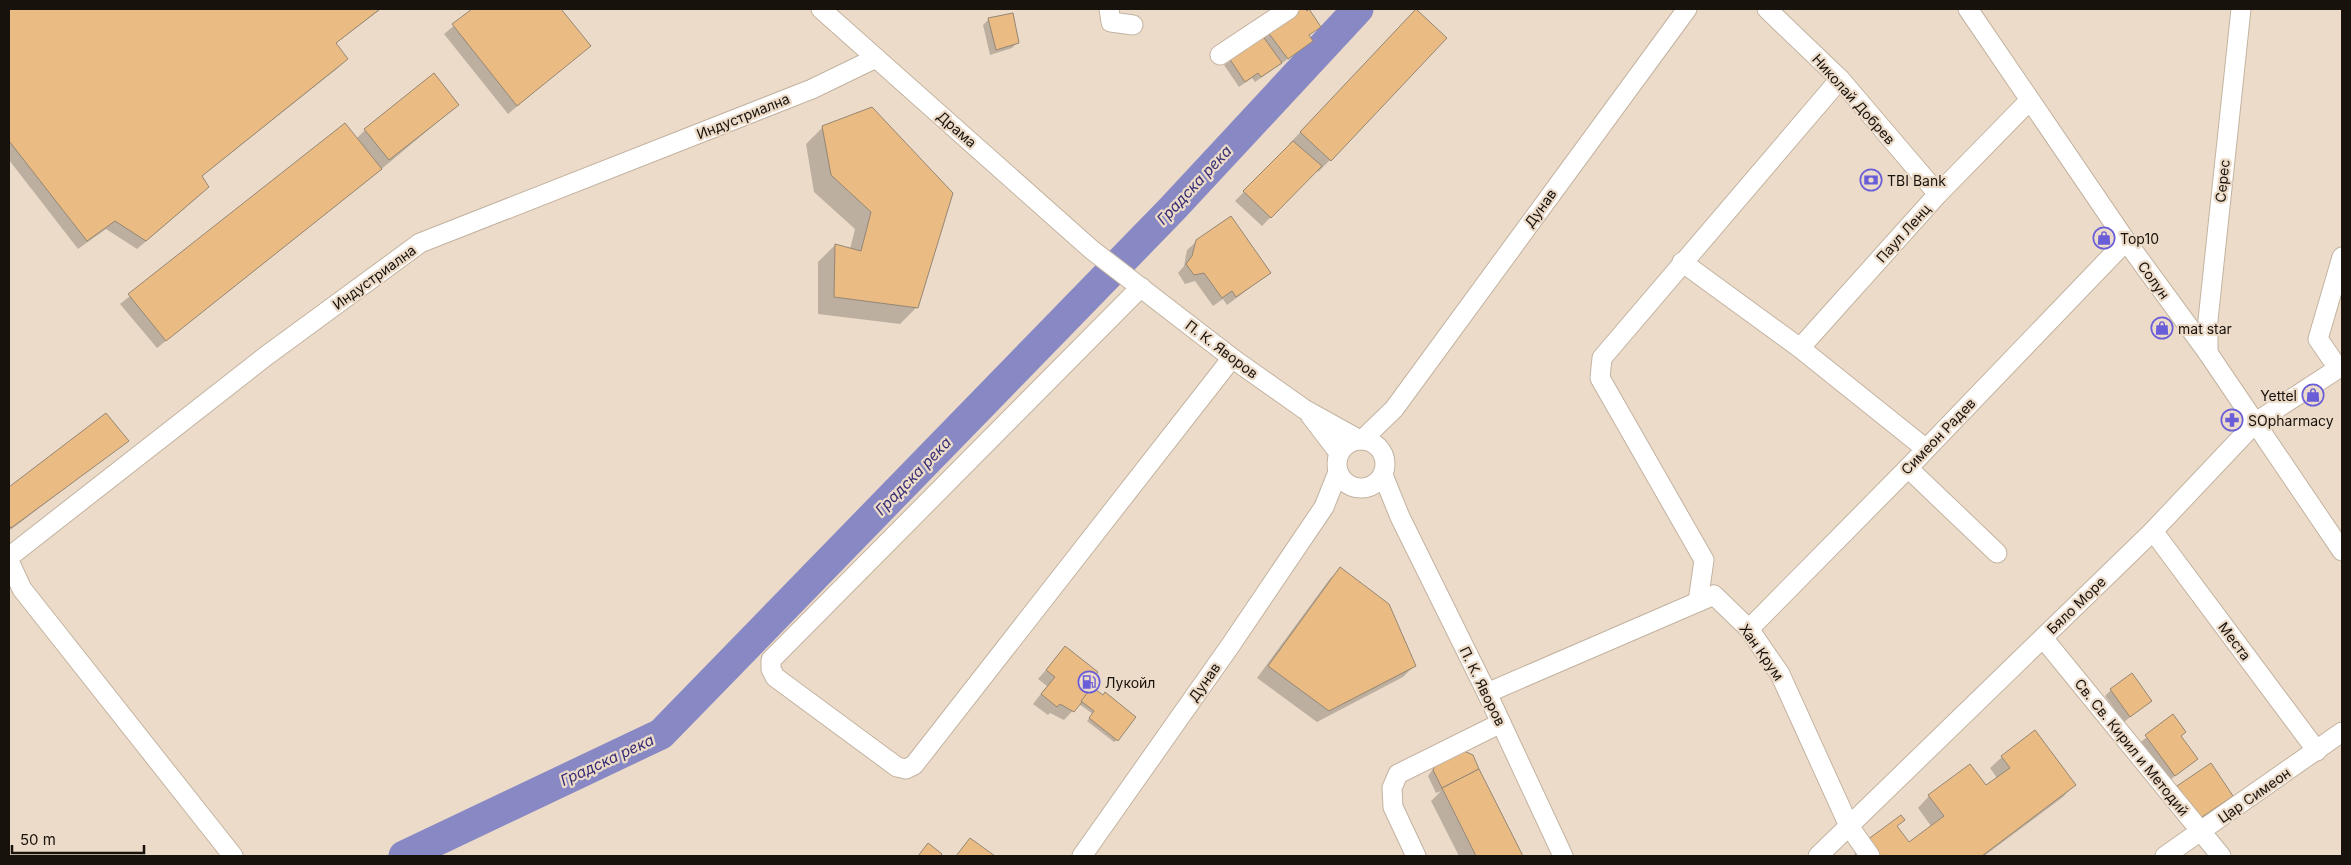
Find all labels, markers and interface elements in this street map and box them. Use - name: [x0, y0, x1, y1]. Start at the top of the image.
- street label: Николай Добрев: [1809, 50, 1899, 148]
- street label: Индустриална: [694, 90, 792, 142]
- street label: Драма: [934, 107, 980, 151]
- water label: Градска река: [1153, 142, 1235, 228]
- street label: Серес: [2211, 159, 2233, 203]
- bank icon: TBI Bank: [1859, 168, 1883, 192]
- place label: TBI Bank: [1887, 172, 1946, 189]
- street label: Дунав: [1520, 185, 1560, 231]
- street label: Паул Ленц: [1872, 200, 1934, 266]
- shop icon: Top10: [2092, 226, 2116, 250]
- place label: Top10: [2120, 230, 2159, 247]
- street label: Индустриална: [329, 241, 419, 313]
- street label: Солун: [2135, 258, 2173, 302]
- street label: П. К. Яворов: [1183, 316, 1262, 382]
- shop icon: mat star: [2150, 316, 2174, 340]
- place label: mat star: [2178, 320, 2232, 337]
- shop icon: Yettel: [2301, 383, 2325, 407]
- place label: Yettel: [2260, 387, 2297, 404]
- street label: Симеон Радев: [1897, 394, 1979, 478]
- pharmacy icon: SOpharmacy: [2220, 408, 2244, 432]
- place label: SOpharmacy: [2248, 412, 2334, 429]
- water label: Градска река: [871, 433, 955, 519]
- street label: Бяло Море: [2043, 573, 2109, 637]
- street label: Места: [2215, 619, 2255, 663]
- street label: Хан Крум: [1736, 620, 1788, 684]
- street label: П. К. Яворов: [1457, 644, 1510, 728]
- street label: Дунав: [1185, 659, 1223, 705]
- fuel station icon: Лукойл: [1077, 670, 1101, 694]
- place label: Лукойл: [1105, 674, 1155, 691]
- street label: Св. Св. Кирил и Методий: [2071, 675, 2193, 819]
- water label: Градска река: [557, 730, 657, 790]
- street label: Цар Симеон: [2214, 764, 2294, 826]
- scale bar: [12, 822, 145, 854]
- text: 50 m: [20, 830, 56, 849]

